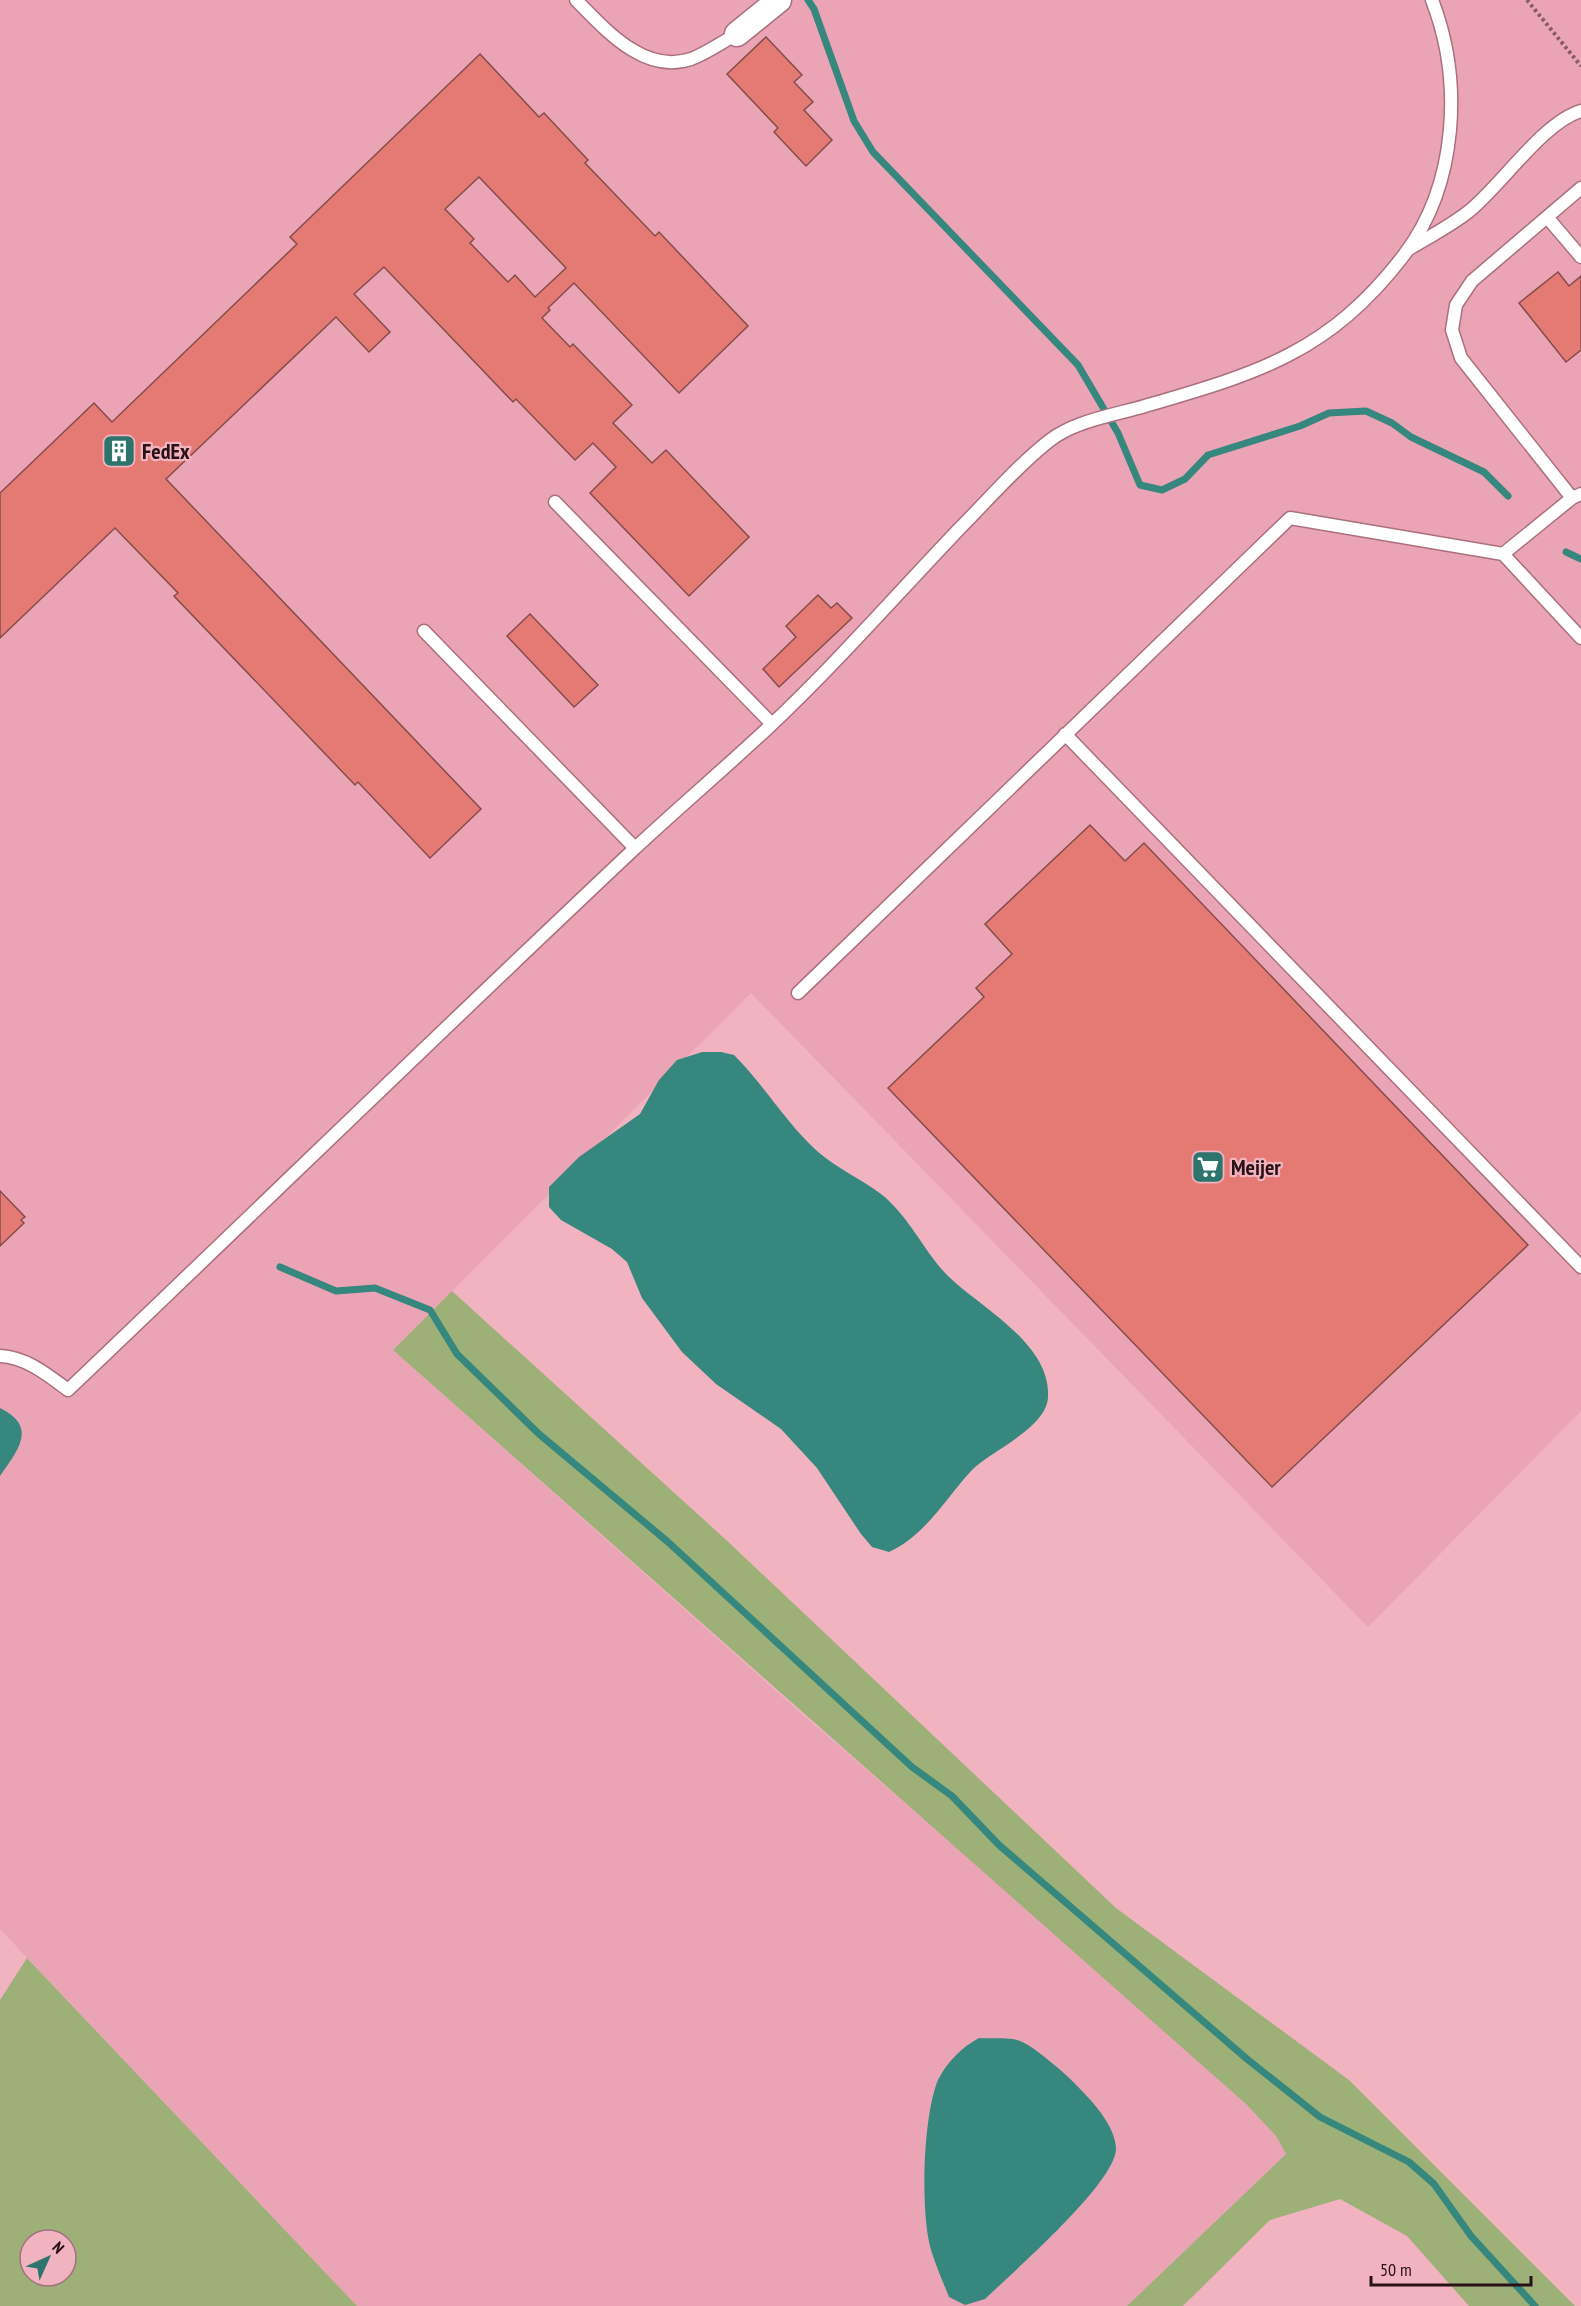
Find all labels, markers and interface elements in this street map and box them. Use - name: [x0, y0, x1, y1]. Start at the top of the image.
- building icon: FedEx: [101, 433, 137, 469]
- place label: FedEx: [142, 437, 190, 465]
- supermarket icon: Meijer: [1190, 1149, 1226, 1185]
- place label: Meijer: [1231, 1153, 1281, 1181]
- north arrow: [18, 2228, 78, 2288]
- text: N: [48, 2237, 69, 2258]
- scale bar: [1371, 2249, 1532, 2287]
- text: 50 m: [1380, 2258, 1412, 2281]

